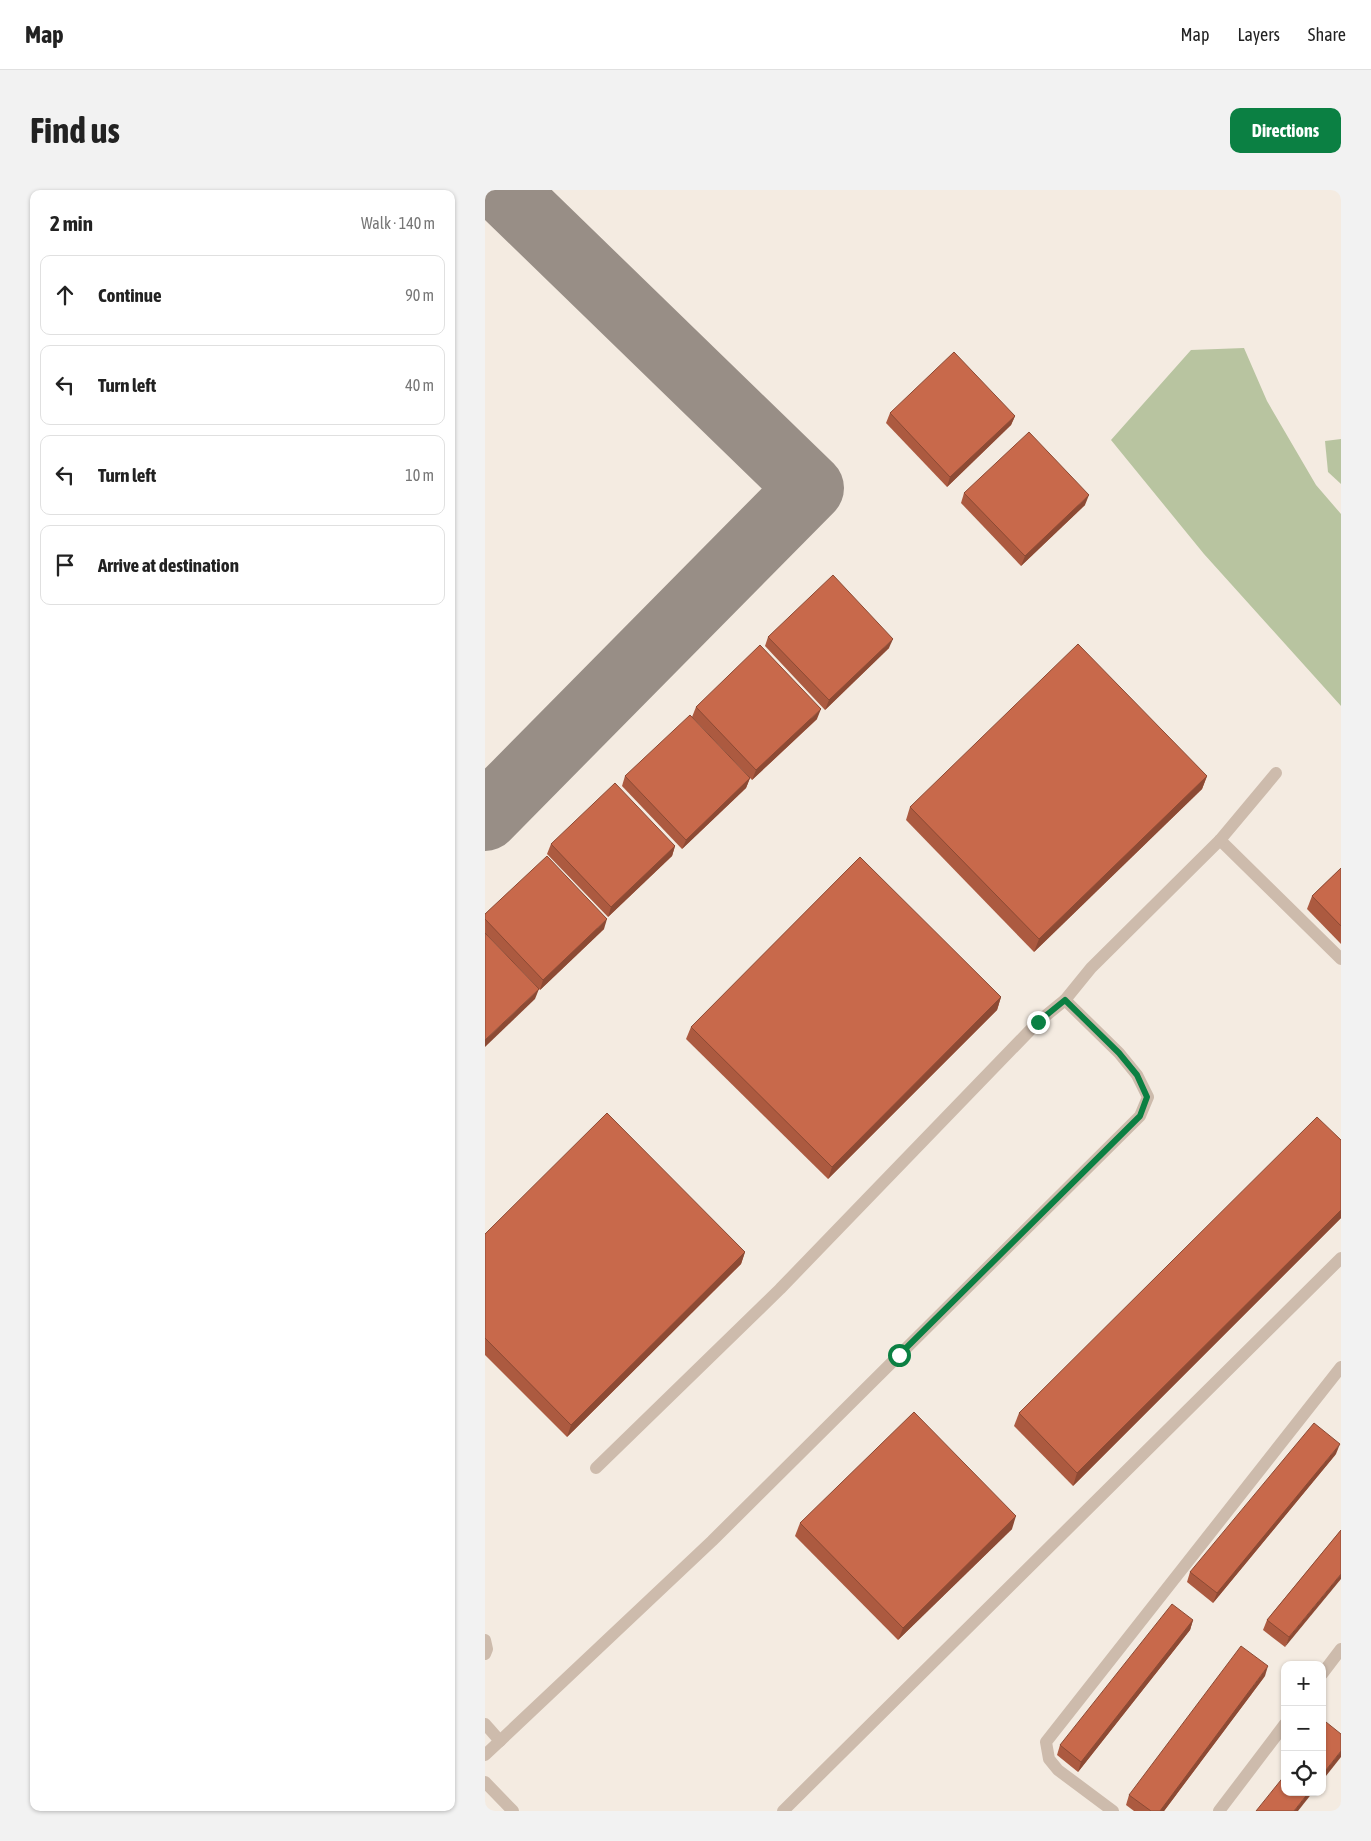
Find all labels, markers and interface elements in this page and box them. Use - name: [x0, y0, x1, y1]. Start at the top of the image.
- text: Map: [25, 21, 64, 48]
- text: Map: [1180, 24, 1209, 45]
- text: Layers: [1237, 24, 1280, 45]
- text: Share: [1308, 24, 1346, 45]
- button: Directions: [1230, 108, 1341, 153]
- text: Find us: [30, 110, 120, 150]
- text: 2 min: [50, 211, 93, 235]
- text: Walk · 140 m: [361, 214, 435, 232]
- icon: ahead: [51, 281, 79, 309]
- text: Continue: [98, 284, 162, 306]
- text: 90 m: [405, 286, 434, 304]
- icon: left: [51, 371, 79, 399]
- text: Turn left: [98, 374, 156, 396]
- text: 40 m: [405, 376, 434, 394]
- icon: left: [51, 461, 79, 489]
- text: Turn left: [98, 464, 156, 486]
- text: 10 m: [405, 466, 434, 484]
- icon: arrive: [51, 551, 79, 579]
- text: Arrive at destination: [98, 554, 239, 576]
- route end: [1027, 1011, 1050, 1034]
- route start: [888, 1344, 911, 1367]
- map controls: [1281, 1661, 1326, 1796]
- button: +: [1281, 1661, 1326, 1706]
- button: −: [1281, 1706, 1326, 1751]
- button: locate: [1281, 1751, 1326, 1796]

